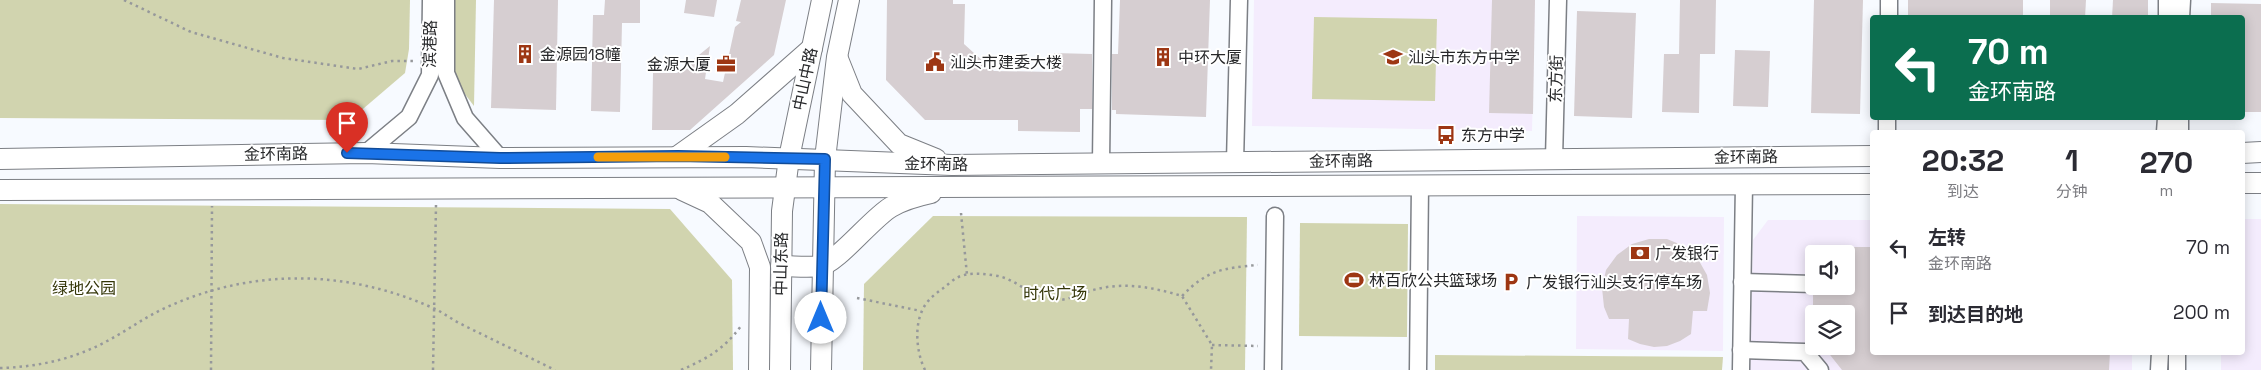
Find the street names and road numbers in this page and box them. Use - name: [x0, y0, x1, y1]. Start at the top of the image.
- street label: 滨港路: [419, 20, 441, 68]
- street label: 中山中路: [788, 46, 822, 112]
- street label: 东方街: [1545, 55, 1567, 103]
- street label: 金环南路: [244, 143, 308, 165]
- street label: 金环南路: [1714, 146, 1778, 168]
- street label: 金环南路: [1309, 150, 1373, 172]
- street label: 金环南路: [904, 153, 968, 175]
- street label: 中山东路: [770, 232, 792, 296]

